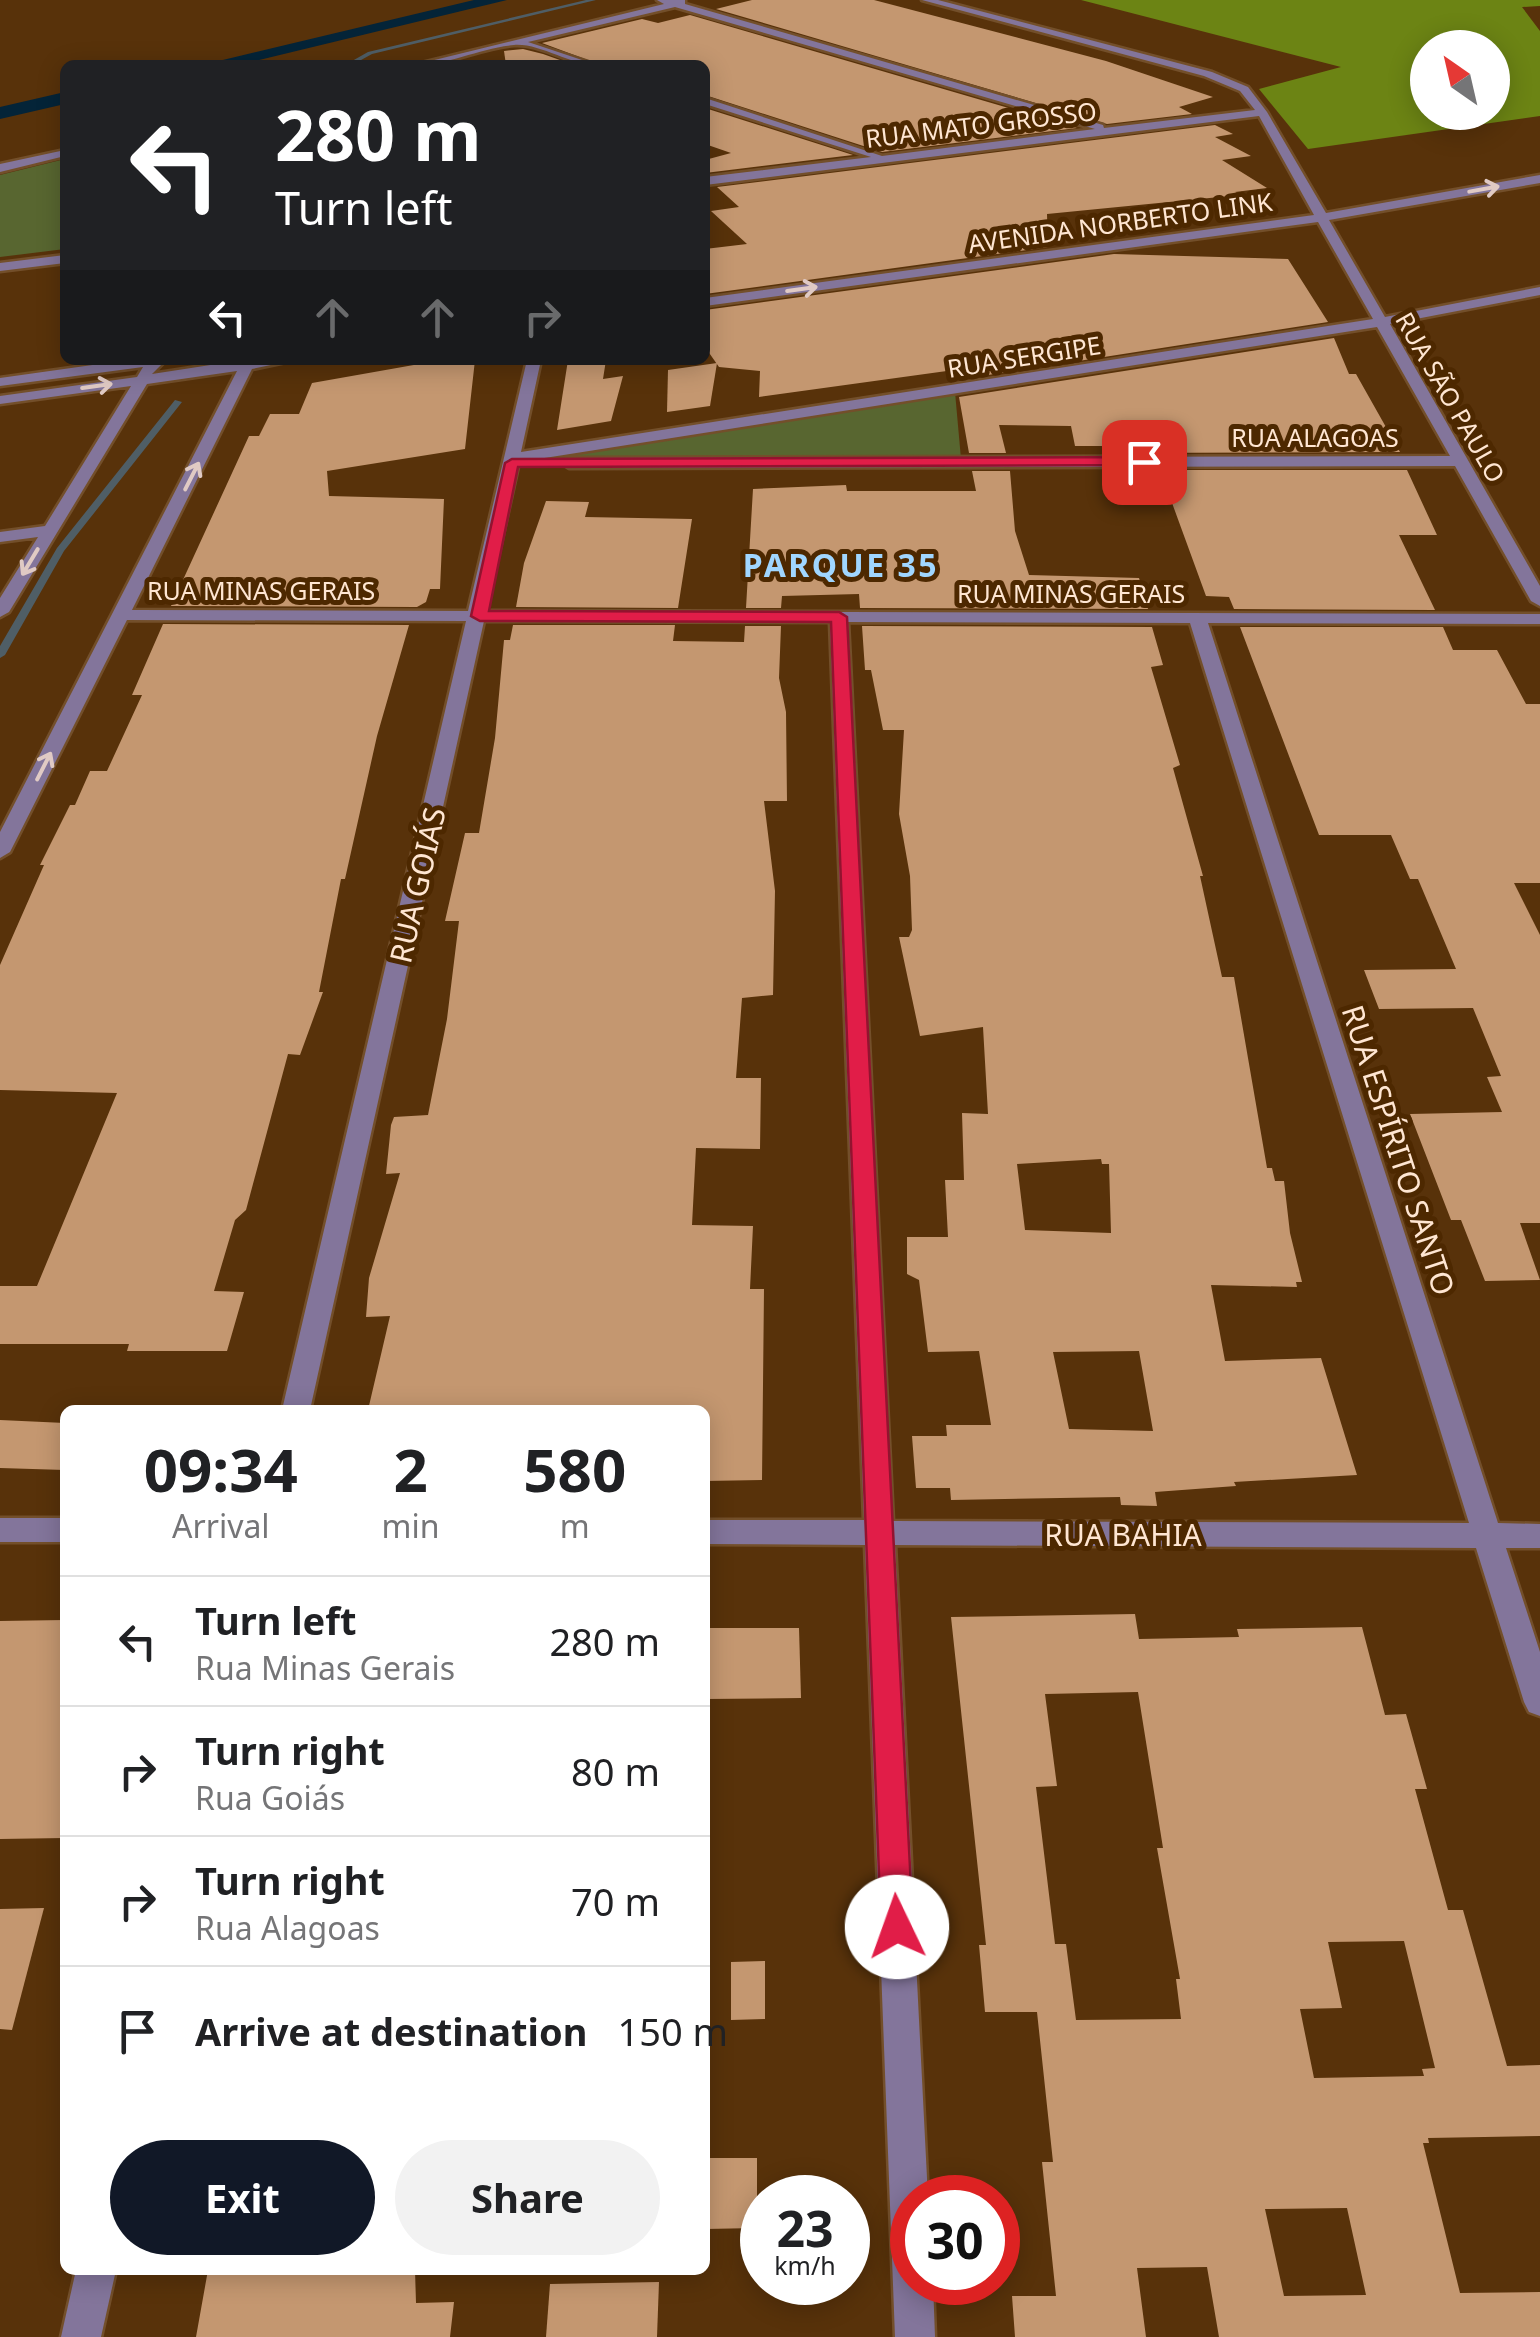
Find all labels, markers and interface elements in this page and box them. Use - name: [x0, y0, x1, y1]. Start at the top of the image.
- north arrow: [1410, 30, 1510, 130]
- map controls: [1410, 30, 1510, 130]
- text: 280 m: [275, 86, 482, 182]
- street label: RUA MATO GROSSO: [863, 93, 1099, 155]
- icon: left: [110, 100, 240, 230]
- text: Turn left: [275, 177, 452, 238]
- one-way arrow: [1467, 179, 1500, 198]
- street label: AVENIDA NORBERTO LINK: [966, 184, 1275, 260]
- one-way arrow: [785, 279, 817, 298]
- icon: left: [200, 290, 255, 345]
- icon: ahead: [305, 290, 360, 345]
- icon: ahead: [410, 290, 465, 345]
- icon: right: [515, 290, 570, 345]
- street label: RUA SÃO PAULO: [1388, 306, 1514, 488]
- street label: RUA SERGIPE: [945, 327, 1103, 385]
- one-way arrow: [80, 377, 112, 395]
- pin: [1102, 420, 1187, 505]
- street label: RUA ALAGOAS: [1231, 420, 1399, 454]
- icon: arrive: [1117, 435, 1172, 490]
- one-way arrow: [183, 462, 202, 491]
- district label: PARQUE 35: [743, 543, 939, 586]
- one-way arrow: [20, 547, 40, 576]
- street label: RUA MINAS GERAIS: [147, 573, 375, 607]
- street label: RUA MINAS GERAIS: [957, 576, 1185, 610]
- one-way arrow: [35, 751, 54, 781]
- street label: RUA GOIÁS: [379, 803, 455, 967]
- street label: RUA ESPÍRITO SANTO: [1333, 1000, 1465, 1300]
- text: 09:34: [144, 1428, 298, 1510]
- text: 2: [393, 1428, 428, 1510]
- text: 580: [523, 1428, 626, 1510]
- text: Arrival: [172, 1504, 270, 1547]
- text: min: [382, 1504, 440, 1547]
- text: m: [560, 1504, 590, 1547]
- street label: RUA BAHIA: [1044, 1514, 1203, 1555]
- text: Turn left: [195, 1594, 357, 1646]
- icon: left: [110, 1614, 165, 1669]
- text: 280 m: [549, 1615, 660, 1667]
- text: Rua Minas Gerais: [195, 1646, 455, 1689]
- text: Turn right: [195, 1724, 385, 1776]
- icon: right: [110, 1744, 165, 1799]
- text: 80 m: [571, 1745, 660, 1797]
- text: Rua Goiás: [195, 1776, 345, 1819]
- text: Turn right: [195, 1854, 385, 1906]
- icon: right: [110, 1874, 165, 1929]
- text: 70 m: [571, 1875, 660, 1927]
- position arrow: [845, 1875, 949, 1979]
- text: Rua Alagoas: [195, 1906, 380, 1949]
- icon: arrive: [110, 2004, 165, 2059]
- text: Arrive at destination: [195, 2005, 587, 2057]
- text: 150 m: [617, 2005, 728, 2057]
- button: Exit: [110, 2140, 375, 2255]
- button: Share: [395, 2140, 660, 2255]
- speed limit sign: 30: [890, 2175, 1020, 2305]
- text: 23: [776, 2194, 834, 2262]
- text: km/h: [774, 2248, 836, 2282]

